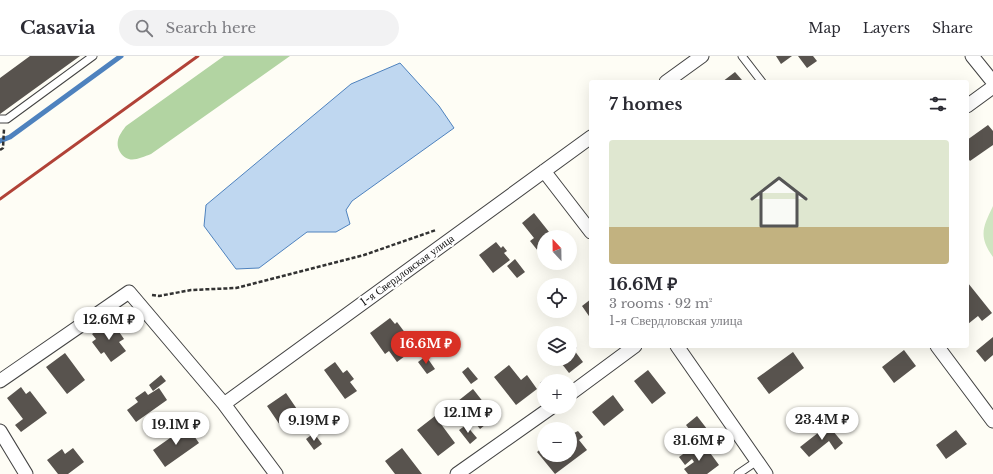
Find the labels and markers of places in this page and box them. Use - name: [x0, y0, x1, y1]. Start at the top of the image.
- pin: 12.6M ₽: [72, 307, 146, 341]
- pin: 16.6M ₽: [389, 331, 463, 365]
- pin: 12.1M ₽: [431, 400, 505, 434]
- pin: 23.4M ₽: [785, 407, 859, 441]
- pin: 9.19M ₽: [277, 408, 351, 442]
- pin: 19.1M ₽: [139, 412, 213, 446]
- pin: 31.6M ₽: [662, 428, 736, 462]

